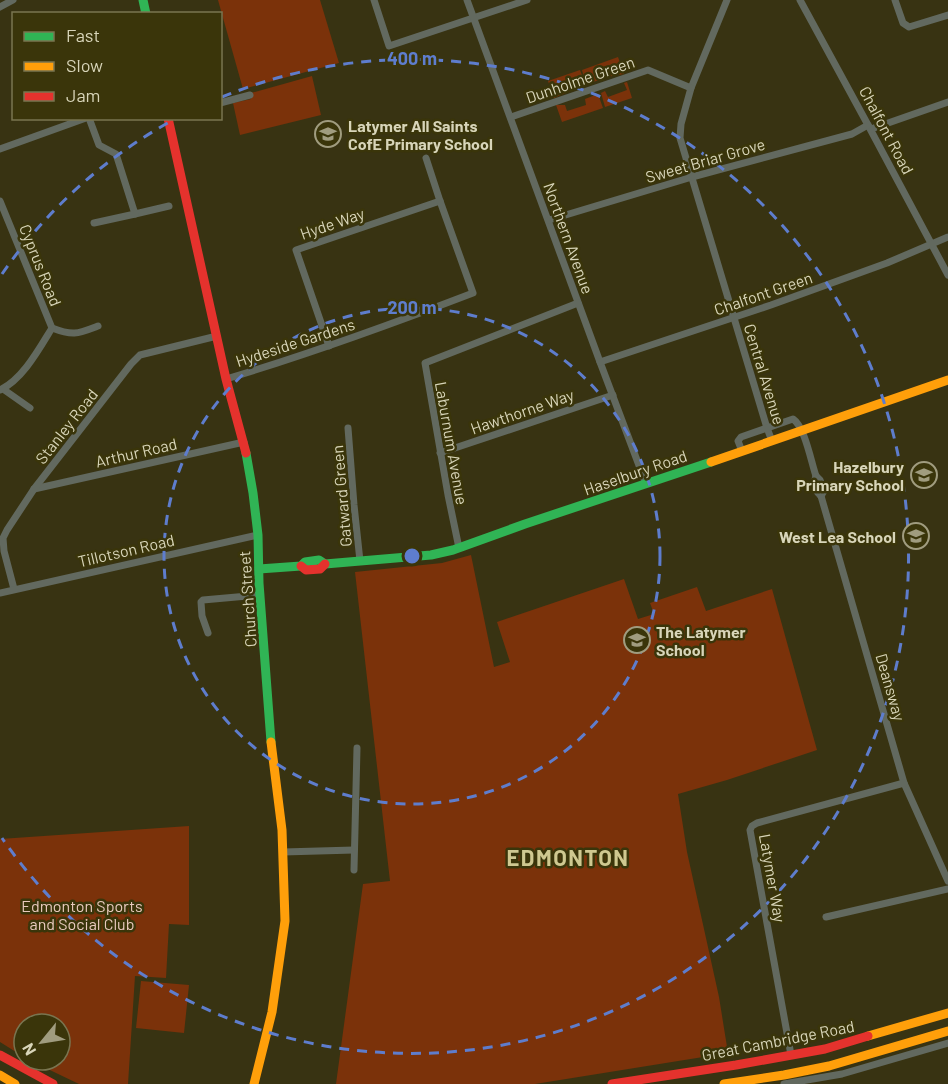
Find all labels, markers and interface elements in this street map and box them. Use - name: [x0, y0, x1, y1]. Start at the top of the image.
- legend: [12, 12, 222, 120]
- text: Fast: [66, 24, 100, 46]
- text: 400 m: [387, 47, 437, 69]
- street label: Dunholme Green: [523, 51, 637, 107]
- text: Slow: [66, 54, 103, 76]
- street label: Chalfont Road: [856, 83, 918, 177]
- text: Jam: [66, 84, 100, 106]
- place label: Latymer All Saints CofE Primary School: [348, 116, 493, 153]
- school or university icon: Latymer All Saints CofE Primary School: [313, 119, 343, 149]
- street label: Sweet Briar Grove: [643, 134, 767, 186]
- street label: Northern Avenue: [540, 180, 598, 296]
- street label: Hyde Way: [297, 203, 367, 243]
- street label: Cyprus Road: [16, 221, 66, 309]
- street label: Chalfont Green: [711, 267, 815, 319]
- text: 200 m: [387, 296, 437, 318]
- street label: Hydeside Gardens: [233, 314, 357, 370]
- street label: Central Avenue: [741, 321, 789, 427]
- street label: Laburnum Avenue: [432, 380, 472, 506]
- street label: Hawthorne Way: [468, 384, 577, 438]
- street label: Stanley Road: [31, 385, 101, 467]
- street label: Arthur Road: [93, 433, 179, 471]
- street label: Gatward Green: [327, 444, 355, 548]
- street label: Haselbury Road: [581, 445, 689, 499]
- place label: Hazelbury Primary School: [796, 457, 904, 494]
- school or university icon: Hazelbury Primary School: [909, 460, 939, 490]
- school or university icon: West Lea School: [901, 521, 931, 551]
- place label: West Lea School: [779, 527, 896, 546]
- street label: Tillotson Road: [76, 530, 176, 570]
- centre of rings: [402, 546, 422, 566]
- street label: Church Street: [234, 550, 260, 648]
- place label: The Latymer School: [656, 622, 746, 659]
- school or university icon: The Latymer School: [622, 625, 652, 655]
- street label: Deansway: [872, 651, 910, 723]
- street label: Latymer Way: [756, 832, 790, 924]
- district label: EDMONTON: [506, 844, 630, 870]
- park label: Edmonton Sports and Social Club: [21, 896, 143, 933]
- north arrow: [12, 1012, 72, 1072]
- street label: Great Cambridge Road: [700, 1016, 856, 1064]
- text: N: [18, 1040, 39, 1059]

